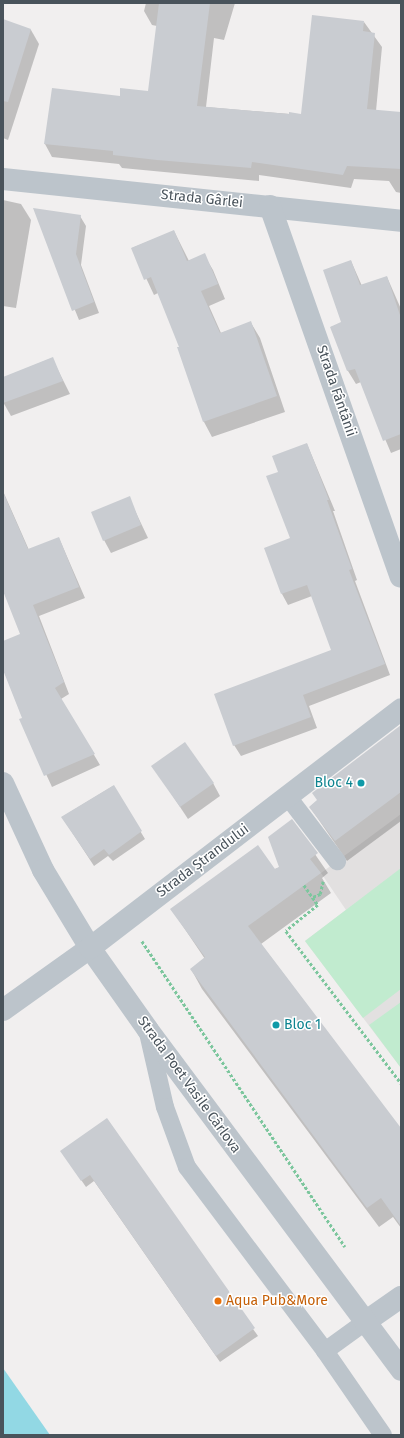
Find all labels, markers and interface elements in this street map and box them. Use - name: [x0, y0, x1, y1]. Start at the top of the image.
- street label: Strada Gârlei: [160, 186, 244, 212]
- street label: Strada Fântânii: [313, 343, 359, 439]
- place label: Bloc 4: [314, 775, 353, 791]
- marker: Bloc 4: [356, 778, 366, 788]
- street label: Strada Ștrandului: [154, 821, 252, 901]
- street label: Strada Poet Vasile Cârlova: [134, 1013, 244, 1157]
- place label: Bloc 1: [284, 1017, 321, 1033]
- marker: Bloc 1: [271, 1020, 281, 1030]
- place label: Aqua Pub&More: [226, 1293, 328, 1309]
- marker: Aqua Pub&More: [213, 1296, 223, 1306]

